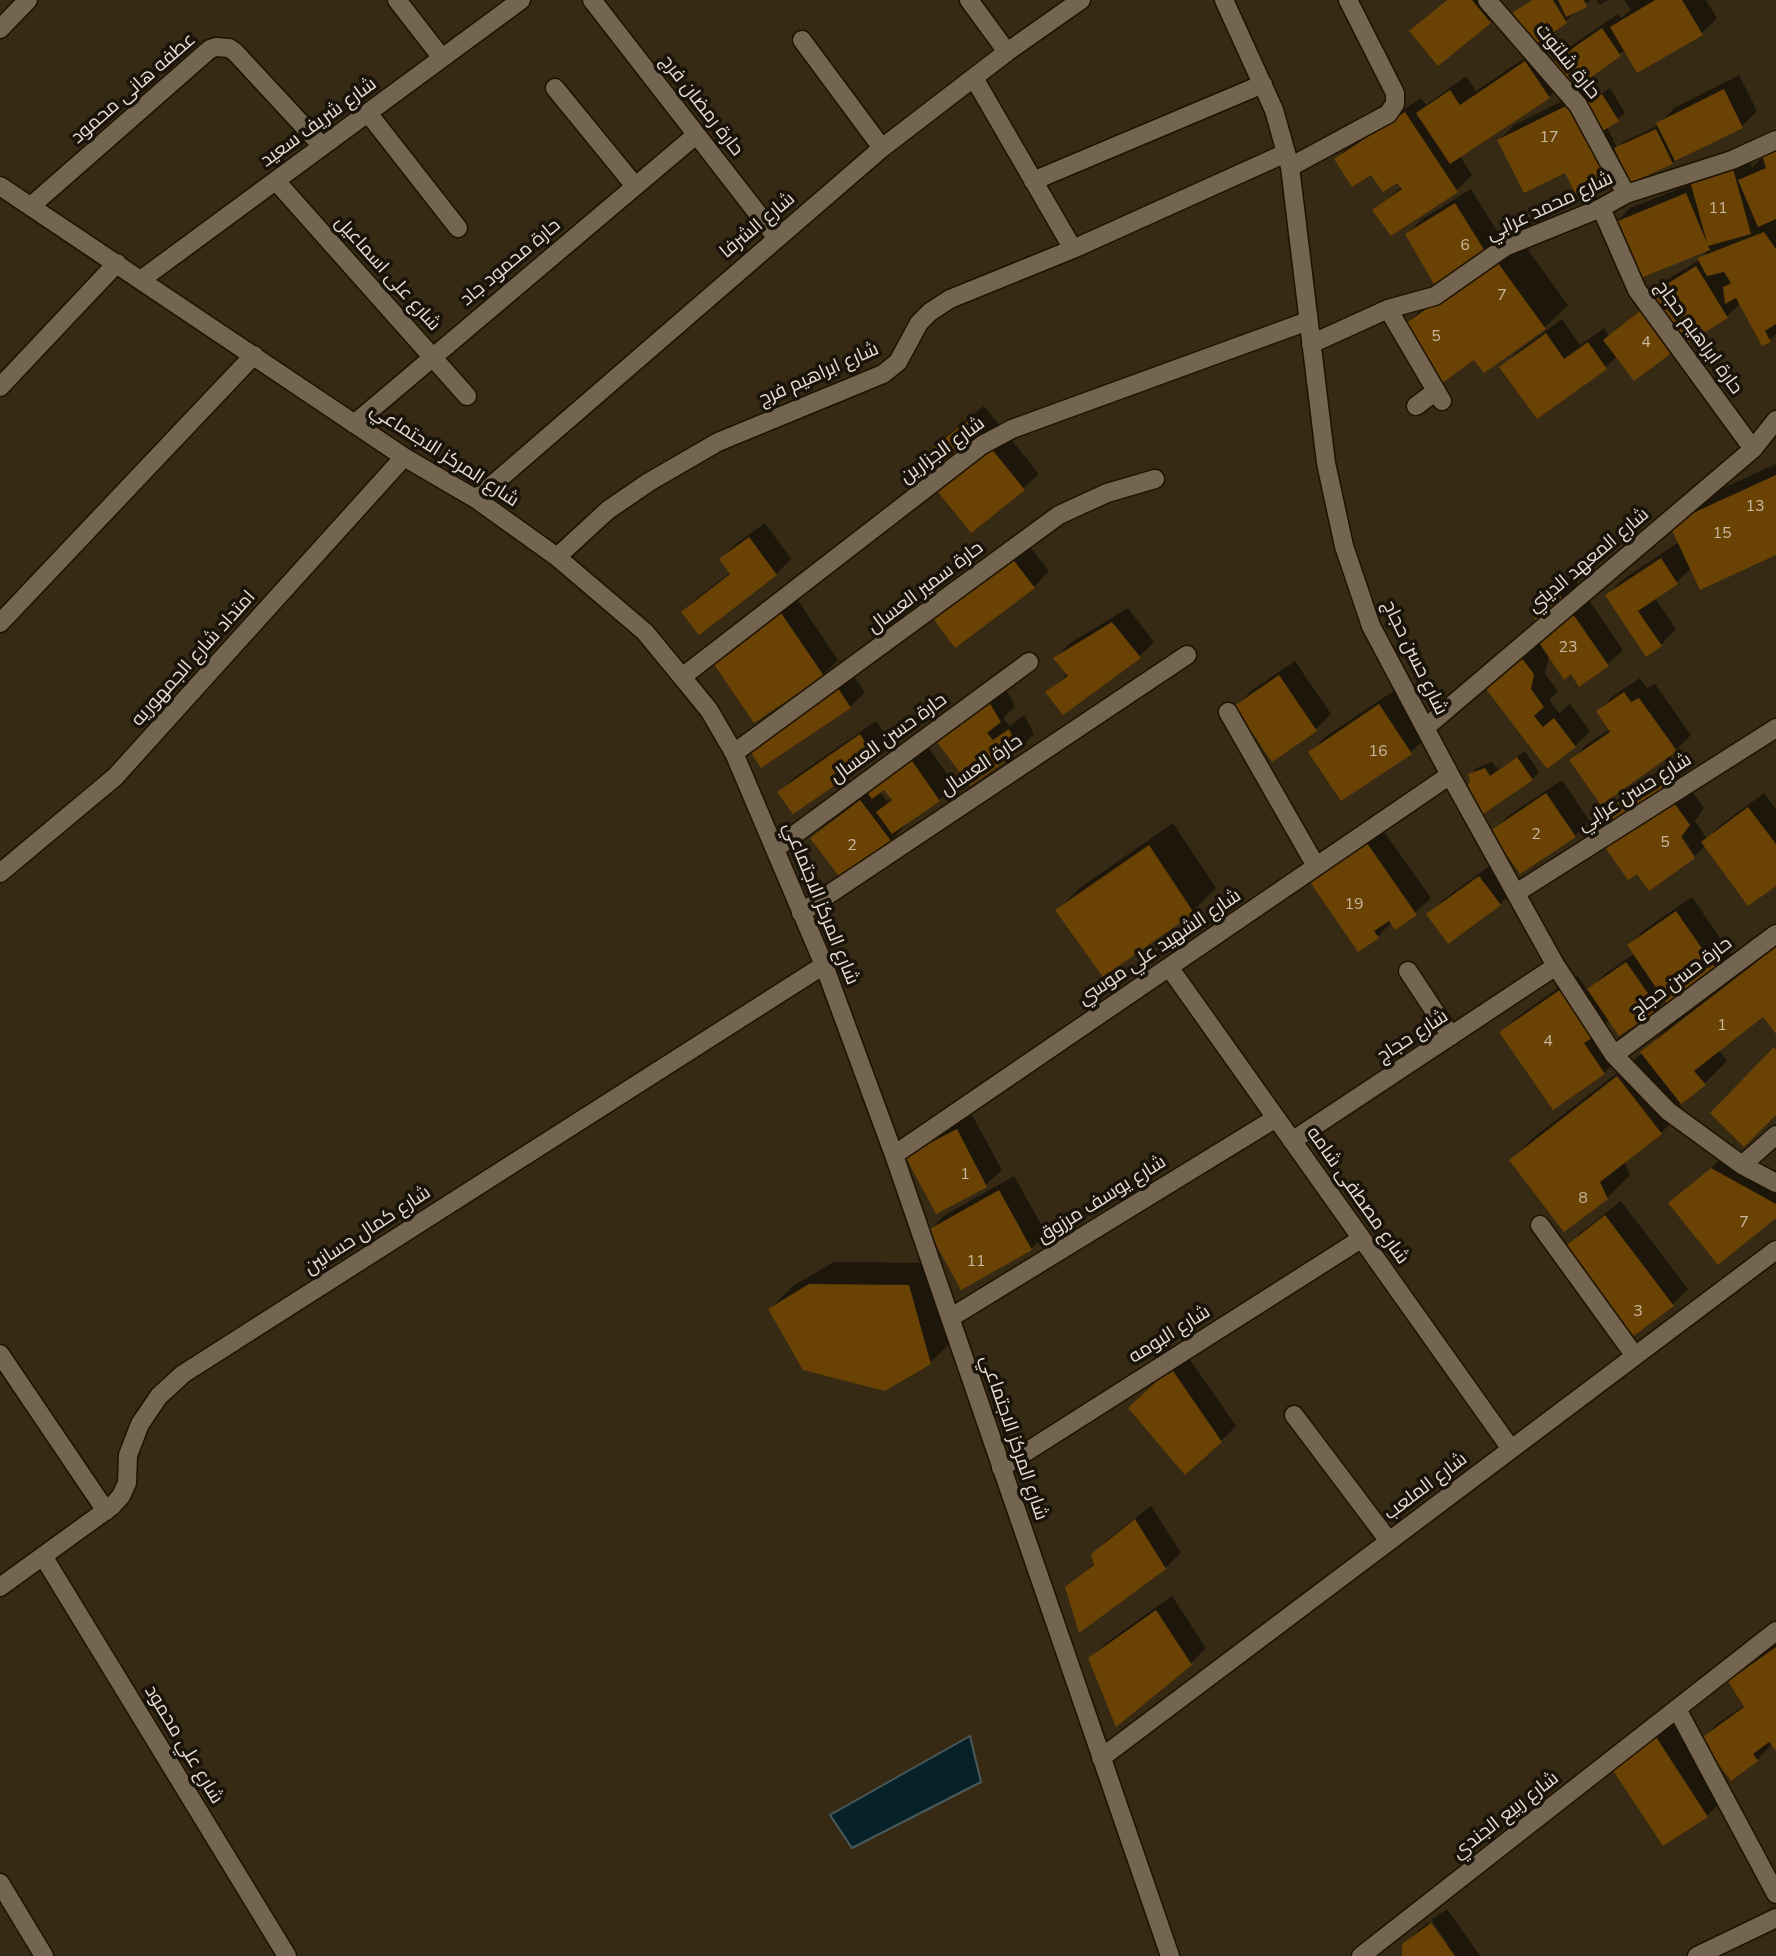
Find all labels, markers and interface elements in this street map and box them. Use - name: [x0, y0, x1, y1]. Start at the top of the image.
- street label: حارة شلتوت: [1530, 20, 1604, 104]
- street label: عطفه هانى محمود: [67, 29, 201, 149]
- street label: حارة رمضان فرج: [654, 51, 748, 161]
- street label: شارع شريف سعيد: [257, 73, 381, 173]
- house number: 17: [1539, 128, 1559, 148]
- street label: شارع محمد عرابي: [1483, 168, 1617, 246]
- street label: شارع الشرفا: [716, 188, 800, 264]
- house number: 11: [1708, 199, 1728, 219]
- street label: شارع على اسماعيل: [329, 212, 445, 336]
- street label: حارة محمود جاد: [456, 214, 566, 312]
- house number: 6: [1460, 236, 1470, 256]
- street label: حارة ابراهيم حجاج: [1649, 277, 1747, 399]
- house number: 7: [1497, 286, 1507, 306]
- house number: 5: [1431, 327, 1441, 347]
- house number: 4: [1641, 333, 1651, 353]
- street label: شارع ابراهيم فرج: [755, 338, 883, 412]
- street label: شارع المركز الاجتماعي: [365, 399, 523, 513]
- street label: شارع الجزارين: [896, 413, 990, 489]
- house number: 13: [1745, 497, 1765, 517]
- street label: شارع المعهد الديني: [1524, 504, 1654, 618]
- house number: 15: [1712, 524, 1732, 544]
- street label: حارة سمير العسال: [864, 537, 988, 639]
- street label: امتداد شارع الجمهوريه: [127, 586, 261, 732]
- street label: شارع حسن حجاج: [1376, 597, 1452, 719]
- house number: 23: [1558, 638, 1578, 658]
- street label: حارة حسن العسال: [826, 689, 952, 789]
- street label: حارة العسال: [937, 730, 1027, 802]
- house number: 16: [1368, 742, 1388, 762]
- street label: شارع حسن عرابي: [1574, 749, 1696, 837]
- street label: شارع المركز الاجتماعي: [777, 820, 863, 988]
- house number: 2: [1531, 825, 1541, 845]
- house number: 5: [1660, 833, 1670, 853]
- house number: 2: [847, 836, 857, 856]
- street label: شارع الشهيد علي موسي: [1074, 885, 1246, 1011]
- house number: 19: [1344, 895, 1364, 915]
- street label: حارة حسن حجاج: [1627, 933, 1737, 1023]
- street label: شارع حجاج: [1373, 1006, 1453, 1068]
- house number: 1: [1717, 1016, 1727, 1036]
- house number: 4: [1543, 1032, 1553, 1052]
- street label: شارع مصطفى شامه: [1301, 1123, 1413, 1269]
- street label: شارع يوسف مرزوق: [1033, 1151, 1171, 1249]
- house number: 1: [960, 1165, 970, 1185]
- street label: شارع كمال حسانين: [301, 1182, 435, 1280]
- house number: 8: [1578, 1189, 1588, 1209]
- house number: 7: [1739, 1213, 1749, 1233]
- house number: 11: [966, 1252, 986, 1272]
- street label: شارع البومه: [1125, 1301, 1215, 1369]
- house number: 3: [1633, 1302, 1643, 1322]
- street label: شارع المركز الاجتماعي: [974, 1353, 1052, 1523]
- street label: شارع الملعب: [1380, 1448, 1472, 1526]
- street label: شارع علي محمود: [139, 1682, 227, 1808]
- street label: شارع ربيع الجندي: [1448, 1767, 1564, 1865]

